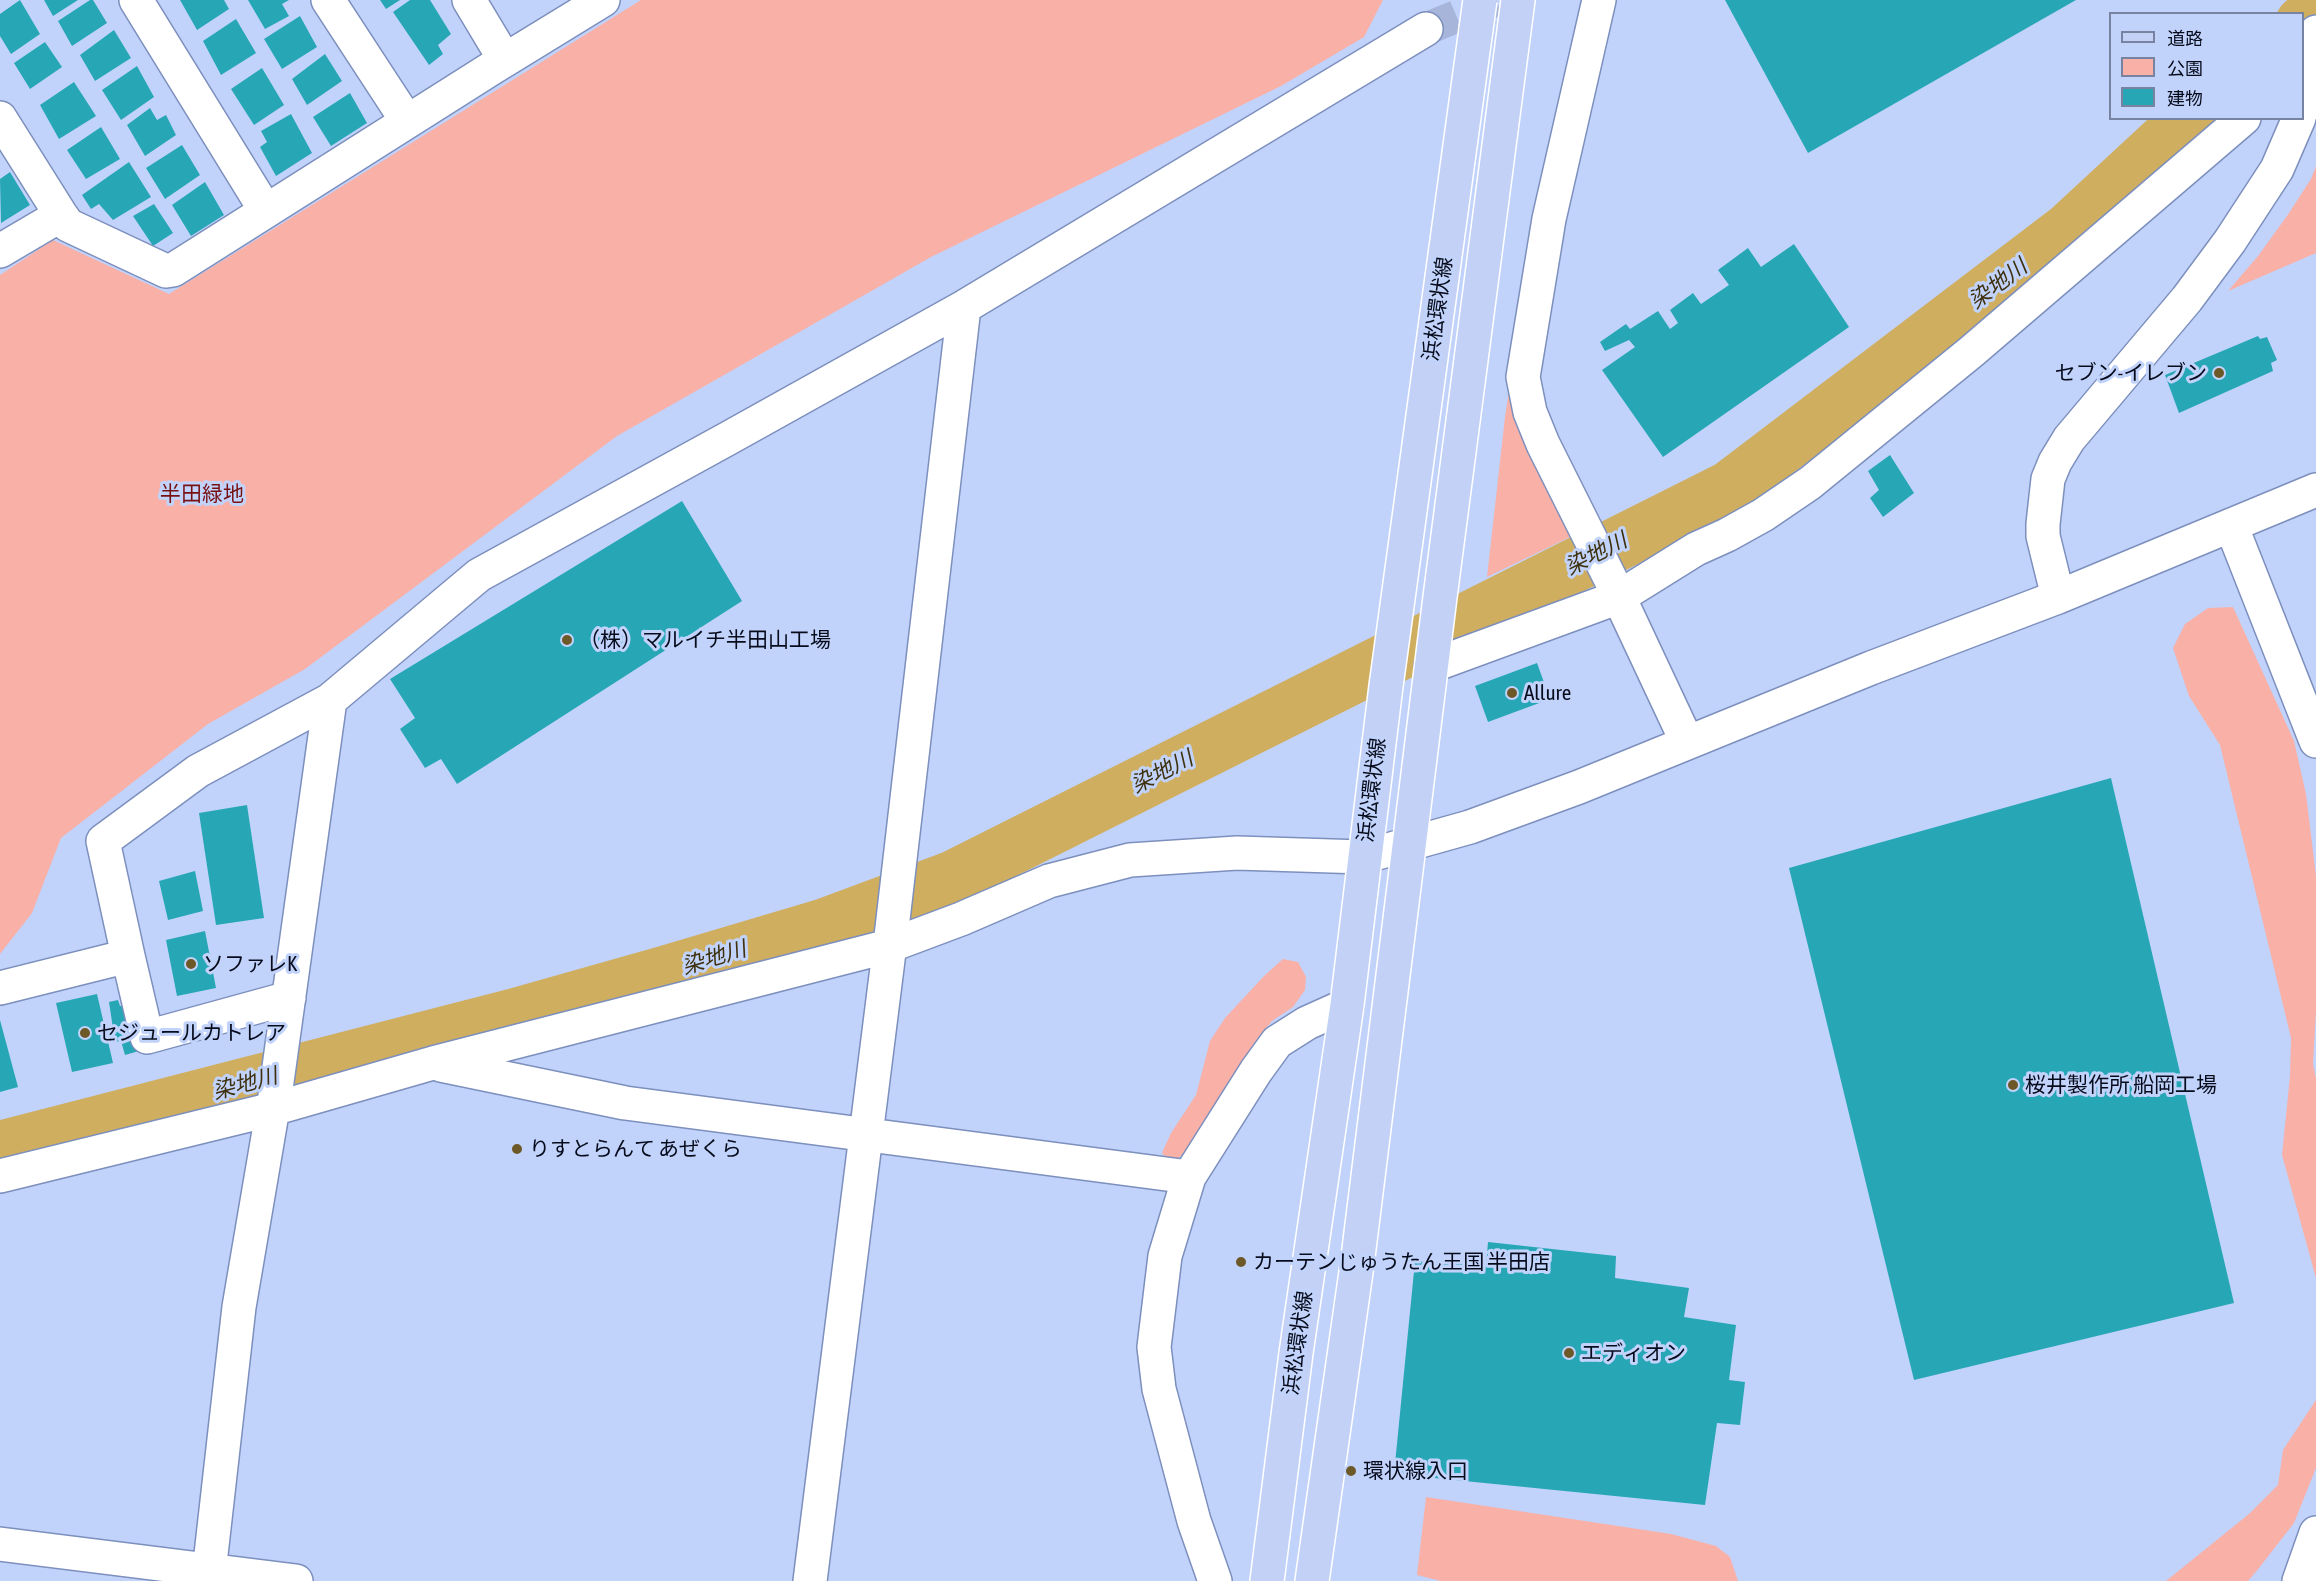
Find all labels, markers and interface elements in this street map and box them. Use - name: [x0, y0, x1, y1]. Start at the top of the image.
- legend: [2109, 12, 2304, 120]
- text: 道路: [2167, 28, 2203, 49]
- text: 公園: [2167, 58, 2203, 79]
- text: 建物: [2167, 88, 2203, 109]
- water label: 染地川: [1964, 254, 2032, 314]
- street label: 浜松環状線: [1418, 255, 1458, 363]
- place label: セブン-イレブン: [2055, 360, 2207, 386]
- marker: セブン-イレブン: [2212, 366, 2226, 380]
- park label: 半田緑地: [160, 481, 244, 507]
- water label: 染地川: [1561, 527, 1631, 581]
- place label: （株）マルイチ半田山工場: [579, 627, 831, 653]
- marker: （株）マルイチ半田山工場: [560, 633, 574, 647]
- place label: Allure: [1524, 680, 1571, 706]
- marker: Allure: [1505, 686, 1519, 700]
- street label: 浜松環状線: [1353, 736, 1391, 844]
- water label: 染地川: [1127, 745, 1197, 799]
- water label: 染地川: [679, 936, 749, 980]
- place label: ソファレK: [203, 951, 297, 977]
- marker: ソファレK: [184, 957, 198, 971]
- place label: セジュールカトレア: [97, 1020, 286, 1046]
- marker: セジュールカトレア: [78, 1026, 92, 1040]
- water label: 染地川: [210, 1063, 280, 1105]
- place label: 桜井製作所 船岡工場: [2025, 1072, 2217, 1098]
- marker: 桜井製作所 船岡工場: [2006, 1078, 2020, 1092]
- place label: りすとらんて あぜくら: [529, 1136, 742, 1162]
- marker: りすとらんて あぜくら: [510, 1142, 524, 1156]
- place label: カーテンじゅうたん王国 半田店: [1253, 1249, 1550, 1275]
- marker: カーテンじゅうたん王国 半田店: [1234, 1255, 1248, 1269]
- street label: 浜松環状線: [1278, 1289, 1318, 1397]
- place label: エディオン: [1581, 1340, 1686, 1366]
- marker: エディオン: [1562, 1346, 1576, 1360]
- place label: 環状線入口: [1363, 1458, 1468, 1484]
- marker: 環状線入口: [1344, 1464, 1358, 1478]

